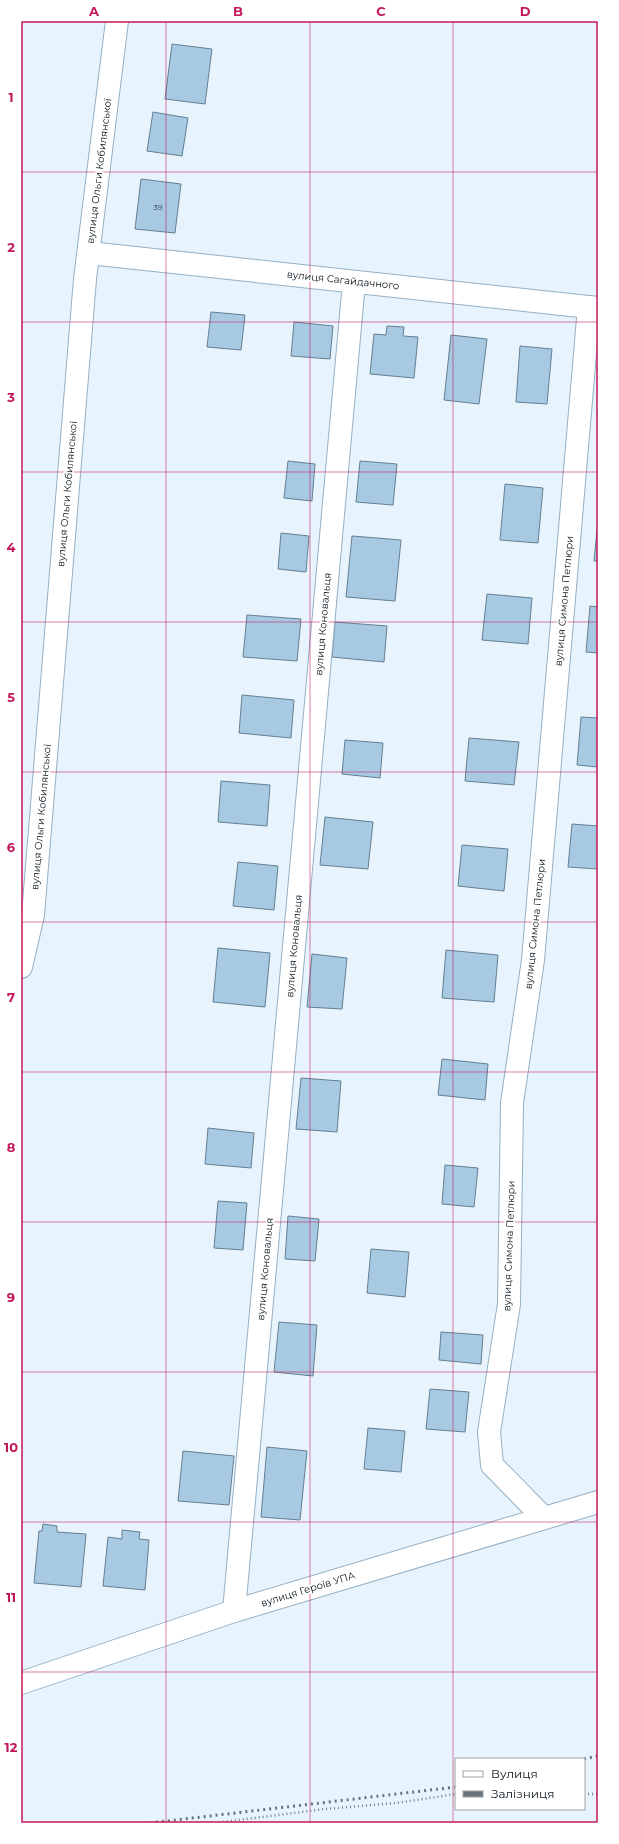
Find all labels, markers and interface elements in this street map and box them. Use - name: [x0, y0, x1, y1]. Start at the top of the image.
- text: A: [88, 3, 100, 19]
- text: B: [233, 3, 243, 19]
- text: C: [376, 3, 386, 19]
- text: D: [520, 3, 531, 19]
- text: 1: [8, 89, 14, 105]
- street label: вулиця Ольги Кобилянської: [84, 97, 114, 244]
- house number: 39: [153, 202, 163, 212]
- text: 2: [7, 239, 15, 255]
- street label: вулиця Сагайдачного: [286, 268, 400, 292]
- text: 3: [6, 389, 15, 405]
- street label: вулиця Ольги Кобилянської: [54, 420, 80, 567]
- street label: вулиця Симона Петлюри: [552, 535, 576, 667]
- text: 4: [7, 539, 16, 555]
- street label: вулиця Коновальця: [312, 572, 334, 676]
- text: 5: [7, 689, 15, 705]
- street label: вулиця Ольги Кобилянської: [28, 743, 54, 890]
- text: 6: [7, 839, 16, 855]
- street label: вулиця Симона Петлюри: [522, 858, 548, 990]
- street label: вулиця Коновальця: [283, 894, 305, 998]
- text: 7: [7, 989, 15, 1005]
- text: 8: [7, 1139, 16, 1155]
- street label: вулиця Симона Петлюри: [500, 1180, 518, 1312]
- street label: вулиця Коновальця: [254, 1217, 276, 1321]
- text: 9: [7, 1289, 15, 1305]
- text: 10: [4, 1439, 18, 1455]
- street label: вулиця Героїв УПА: [259, 1568, 357, 1610]
- text: 11: [6, 1589, 16, 1605]
- text: 12: [5, 1739, 18, 1755]
- legend: [455, 1758, 585, 1810]
- text: Вулиця: [491, 1766, 538, 1781]
- text: Залізниця: [491, 1786, 555, 1801]

